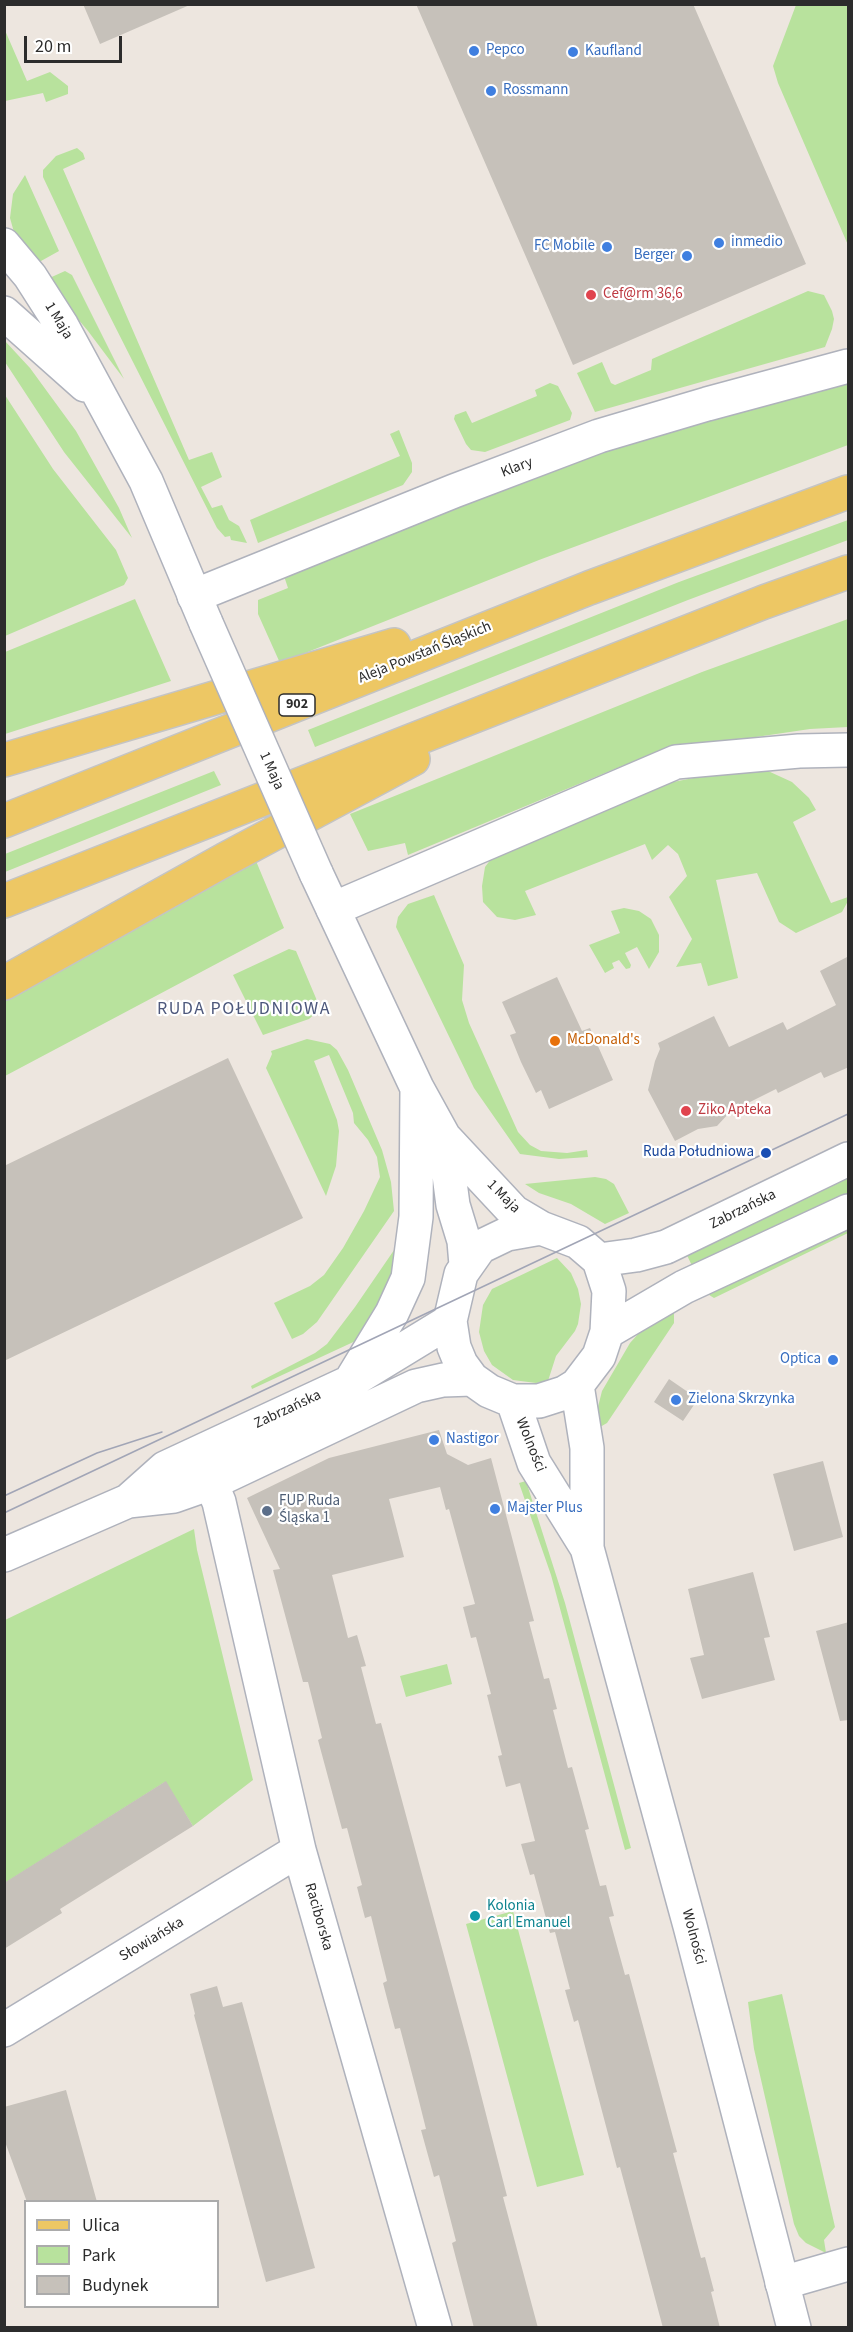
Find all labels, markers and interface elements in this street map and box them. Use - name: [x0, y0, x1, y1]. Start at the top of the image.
- scale bar: [27, 24, 124, 62]
- text: 20 m: [35, 34, 71, 59]
- place label: Pepco: [486, 42, 525, 60]
- place label: Kaufland: [585, 43, 642, 61]
- marker: Pepco: [467, 44, 481, 58]
- marker: Kaufland: [566, 45, 580, 59]
- place label: Rossmann: [503, 82, 568, 100]
- marker: Rossmann: [484, 84, 498, 98]
- place label: inmedio: [731, 234, 783, 252]
- marker: inmedio: [712, 236, 726, 250]
- place label: FC Mobile: [534, 238, 595, 256]
- marker: FC Mobile: [600, 240, 614, 254]
- place label: Berger: [634, 247, 675, 265]
- marker: Berger: [680, 249, 694, 263]
- place label: Cef@rm 36,6: [603, 286, 683, 304]
- marker: Cef@rm 36,6: [584, 288, 598, 302]
- street label: 1 Maja: [40, 299, 76, 343]
- street label: Klary: [499, 454, 535, 482]
- street label: Aleja Powstań Śląskich: [356, 618, 494, 688]
- road number: 902: [279, 694, 315, 716]
- street label: 1 Maja: [255, 749, 287, 793]
- district label: RUDA POŁUDNIOWA: [157, 999, 331, 1021]
- place label: McDonald's: [567, 1032, 640, 1050]
- marker: McDonald's: [548, 1034, 562, 1048]
- place label: Ziko Apteka: [698, 1102, 771, 1120]
- marker: Ziko Apteka: [679, 1104, 693, 1118]
- place label: Ruda Południowa: [643, 1144, 754, 1162]
- marker: Ruda Południowa: [759, 1146, 773, 1160]
- street label: 1 Maja: [482, 1176, 524, 1218]
- street label: Zabrzańska: [707, 1186, 779, 1234]
- place label: Optica: [780, 1351, 821, 1369]
- marker: Optica: [826, 1353, 840, 1367]
- street label: Zabrzańska: [252, 1387, 324, 1433]
- place label: Zielona Skrzynka: [688, 1391, 795, 1409]
- marker: Zielona Skrzynka: [669, 1393, 683, 1407]
- street label: Wolności: [511, 1415, 549, 1475]
- place label: Nastigor: [446, 1431, 499, 1449]
- marker: Nastigor: [427, 1433, 441, 1447]
- place label: FUP Ruda Śląska 1: [279, 1493, 340, 1528]
- place label: Majster Plus: [507, 1500, 582, 1518]
- marker: Majster Plus: [488, 1502, 502, 1516]
- marker: FUP Ruda Śląska 1: [260, 1504, 274, 1518]
- street label: Raciborska: [300, 1881, 336, 1953]
- place label: Kolonia Carl Emanuel: [487, 1898, 571, 1933]
- street label: Wolności: [677, 1907, 709, 1967]
- marker: Kolonia Carl Emanuel: [468, 1909, 482, 1923]
- street label: Słowiańska: [117, 1914, 187, 1966]
- legend: [24, 2200, 219, 2308]
- text: Ulica: [82, 2213, 120, 2238]
- text: Park: [82, 2243, 116, 2268]
- text: Budynek: [82, 2273, 148, 2298]

